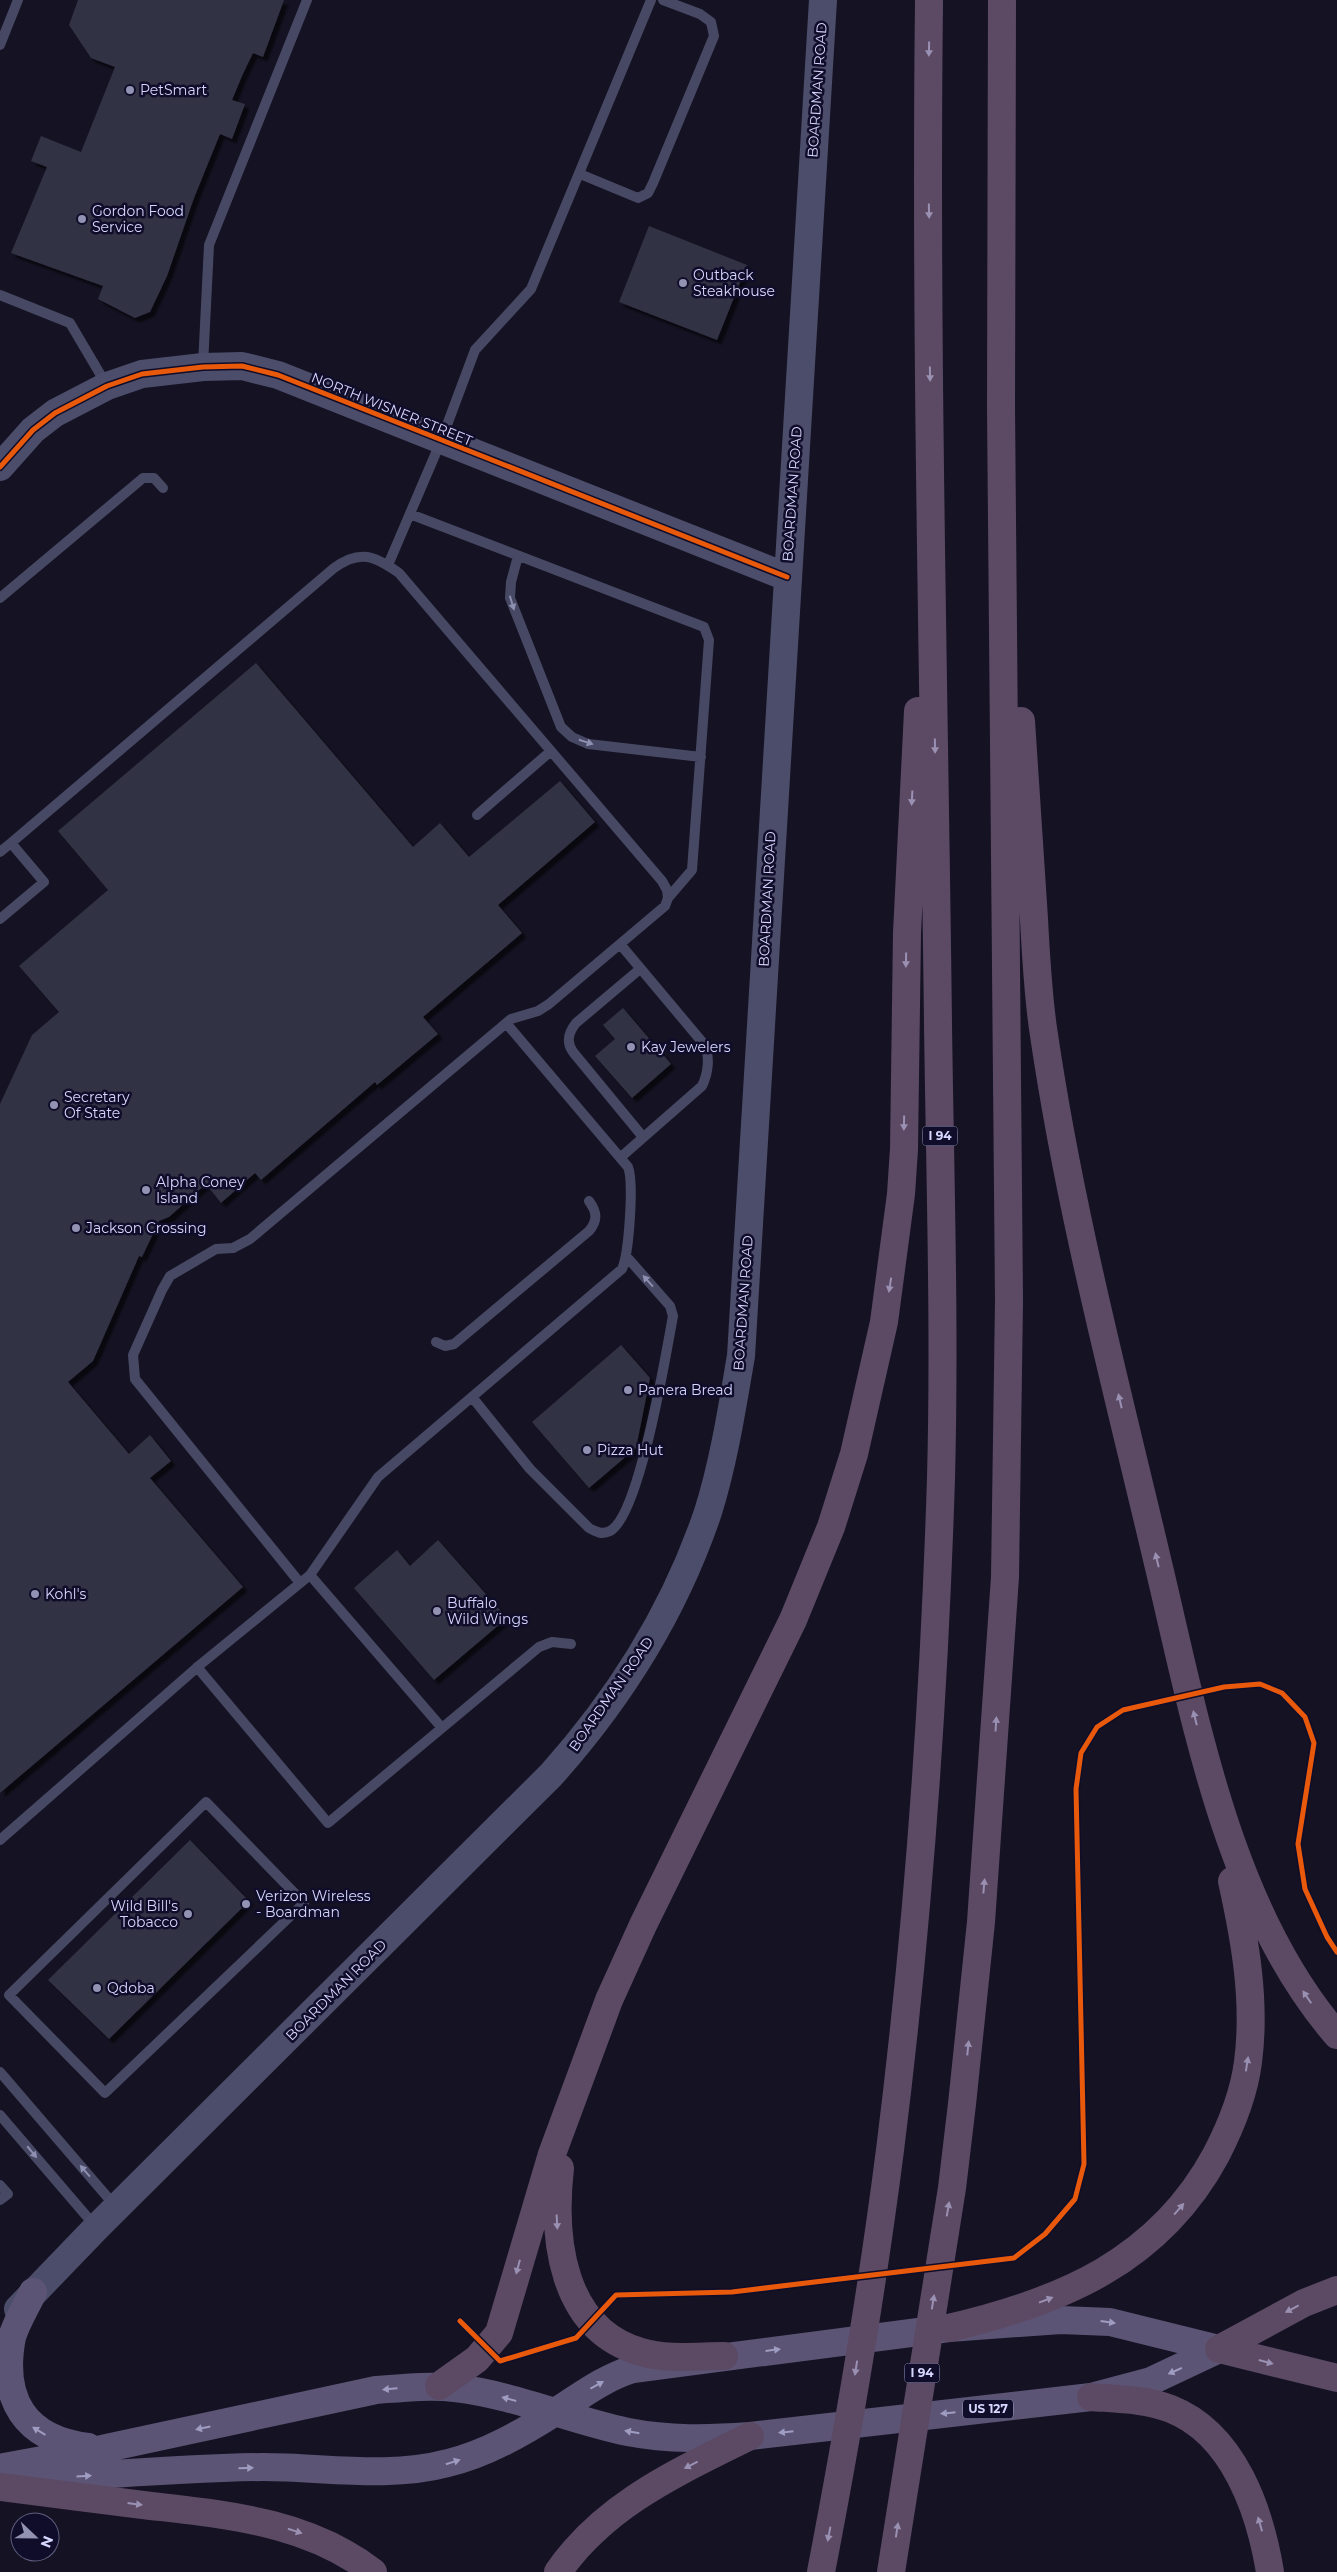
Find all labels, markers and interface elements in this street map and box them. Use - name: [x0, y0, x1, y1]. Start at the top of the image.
- street label: BOARDMAN ROAD: [803, 22, 831, 158]
- one-way arrow: [925, 41, 933, 57]
- place label: PetSmart: [140, 81, 208, 99]
- marker: PetSmart: [124, 84, 136, 96]
- place label: Gordon Food Service: [92, 202, 184, 236]
- one-way arrow: [925, 203, 933, 219]
- marker: Gordon Food Service: [76, 213, 88, 225]
- place label: Outback Steakhouse: [693, 266, 775, 300]
- marker: Outback Steakhouse: [677, 277, 689, 289]
- one-way arrow: [926, 366, 934, 382]
- street label: NORTH WISNER STREET: [309, 368, 475, 450]
- street label: BOARDMAN ROAD: [778, 426, 806, 562]
- one-way arrow: [509, 596, 517, 611]
- one-way arrow: [931, 738, 939, 754]
- one-way arrow: [578, 739, 593, 746]
- one-way arrow: [908, 790, 916, 806]
- street label: BOARDMAN ROAD: [754, 831, 780, 967]
- one-way arrow: [902, 953, 910, 969]
- place label: Kay Jewelers: [641, 1038, 731, 1056]
- marker: Kay Jewelers: [625, 1041, 637, 1053]
- place label: Secretary Of State: [64, 1088, 130, 1122]
- marker: Secretary Of State: [48, 1099, 60, 1111]
- one-way arrow: [900, 1115, 908, 1131]
- road number: I 94: [922, 1126, 958, 1146]
- place label: Alpha Coney Island: [156, 1173, 245, 1207]
- marker: Alpha Coney Island: [140, 1184, 152, 1196]
- place label: Jackson Crossing: [85, 1219, 207, 1237]
- marker: Jackson Crossing: [70, 1222, 82, 1234]
- street label: BOARDMAN ROAD: [729, 1235, 757, 1371]
- one-way arrow: [642, 1275, 654, 1287]
- one-way arrow: [885, 1277, 893, 1293]
- place label: Panera Bread: [638, 1381, 733, 1399]
- marker: Panera Bread: [622, 1384, 634, 1396]
- one-way arrow: [1116, 1394, 1124, 1409]
- place label: Pizza Hut: [597, 1441, 664, 1459]
- marker: Pizza Hut: [581, 1444, 593, 1456]
- one-way arrow: [1153, 1552, 1161, 1567]
- place label: Kohl's: [45, 1585, 86, 1603]
- marker: Kohl's: [29, 1588, 41, 1600]
- place label: Buffalo Wild Wings: [447, 1594, 528, 1628]
- marker: Buffalo Wild Wings: [431, 1605, 443, 1617]
- street label: BOARDMAN ROAD: [565, 1633, 657, 1755]
- one-way arrow: [1191, 1710, 1199, 1725]
- one-way arrow: [993, 1716, 1001, 1732]
- one-way arrow: [980, 1878, 988, 1894]
- place label: Verizon Wireless - Boardman: [256, 1887, 371, 1921]
- place label: Wild Bill's Tobacco: [110, 1897, 178, 1931]
- marker: Verizon Wireless - Boardman: [240, 1898, 252, 1910]
- marker: Wild Bill's Tobacco: [182, 1908, 194, 1920]
- street label: BOARDMAN ROAD: [282, 1936, 390, 2044]
- place label: Qdoba: [107, 1979, 155, 1997]
- marker: Qdoba: [91, 1982, 103, 1994]
- one-way arrow: [1302, 1990, 1312, 2004]
- one-way arrow: [964, 2040, 972, 2056]
- one-way arrow: [1244, 2056, 1252, 2072]
- one-way arrow: [26, 2145, 37, 2158]
- one-way arrow: [79, 2165, 90, 2178]
- one-way arrow: [945, 2201, 953, 2217]
- one-way arrow: [1173, 2203, 1184, 2216]
- one-way arrow: [554, 2215, 562, 2231]
- one-way arrow: [514, 2259, 522, 2275]
- one-way arrow: [930, 2294, 938, 2310]
- one-way arrow: [1039, 2296, 1054, 2304]
- one-way arrow: [1286, 2305, 1299, 2314]
- one-way arrow: [1101, 2319, 1117, 2327]
- one-way arrow: [765, 2346, 781, 2354]
- one-way arrow: [1258, 2358, 1273, 2366]
- one-way arrow: [852, 2361, 860, 2377]
- road number: I 94: [904, 2364, 940, 2382]
- one-way arrow: [1168, 2367, 1182, 2375]
- one-way arrow: [589, 2381, 604, 2389]
- one-way arrow: [382, 2385, 398, 2393]
- one-way arrow: [501, 2395, 516, 2403]
- road number: US 127: [963, 2400, 1013, 2418]
- one-way arrow: [939, 2409, 955, 2417]
- one-way arrow: [196, 2424, 211, 2432]
- one-way arrow: [32, 2426, 45, 2435]
- one-way arrow: [623, 2428, 639, 2436]
- one-way arrow: [778, 2428, 794, 2436]
- one-way arrow: [446, 2457, 461, 2465]
- one-way arrow: [683, 2461, 698, 2469]
- one-way arrow: [238, 2463, 254, 2471]
- one-way arrow: [76, 2472, 92, 2480]
- one-way arrow: [128, 2500, 144, 2508]
- north arrow: [10, 2512, 60, 2562]
- one-way arrow: [1255, 2517, 1263, 2532]
- one-way arrow: [894, 2522, 902, 2538]
- one-way arrow: [824, 2526, 832, 2542]
- one-way arrow: [288, 2528, 303, 2536]
- text: N: [37, 2533, 58, 2550]

